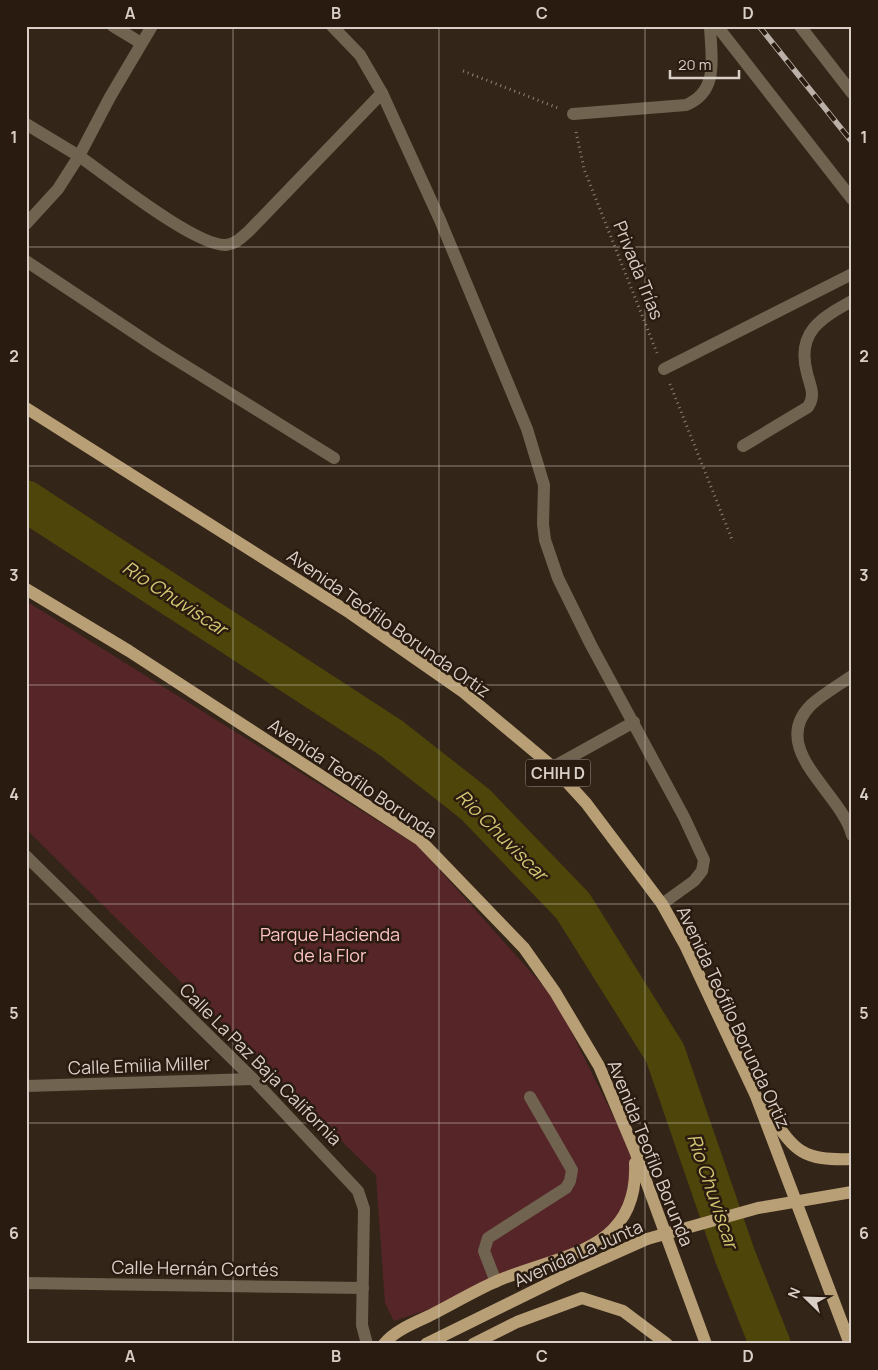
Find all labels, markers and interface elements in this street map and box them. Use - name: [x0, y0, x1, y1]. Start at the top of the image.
- text: A: [125, 2, 136, 24]
- text: B: [331, 2, 341, 24]
- text: C: [536, 2, 548, 24]
- text: D: [742, 2, 754, 24]
- scale bar: [670, 48, 739, 80]
- text: 20 m: [678, 54, 711, 75]
- text: 1: [10, 126, 18, 148]
- text: 1: [860, 126, 868, 148]
- street label: Privada Trías: [608, 217, 670, 323]
- text: 2: [9, 345, 19, 367]
- text: 2: [859, 345, 869, 367]
- street label: Avenida Teófilo Borunda Ortiz: [283, 544, 495, 702]
- water label: Rio Chuviscar: [118, 555, 234, 643]
- text: 3: [9, 564, 19, 586]
- text: 3: [859, 564, 869, 586]
- street label: Avenida Teofilo Borunda: [264, 712, 442, 844]
- road number: CHIH D: [526, 760, 590, 786]
- text: 4: [9, 783, 19, 805]
- text: 4: [859, 783, 869, 805]
- water label: Rio Chuviscar: [451, 784, 555, 888]
- street label: Avenida Teófilo Borunda Ortiz: [672, 902, 796, 1132]
- park label: Parque Hacienda de la Flor: [260, 922, 400, 967]
- street label: Calle La Paz Baja California: [175, 978, 347, 1150]
- text: 5: [9, 1002, 19, 1024]
- text: 5: [859, 1002, 869, 1024]
- street label: Calle Emilia Miller: [68, 1051, 211, 1079]
- street label: Avenida Teofilo Borunda: [603, 1056, 699, 1250]
- water label: Rio Chuviscar: [681, 1130, 745, 1254]
- street label: Avenida La Junta: [510, 1214, 646, 1292]
- text: 6: [9, 1222, 19, 1244]
- text: 6: [859, 1222, 869, 1244]
- street label: Calle Hernán Cortés: [111, 1255, 279, 1281]
- north arrow: [780, 1272, 830, 1322]
- text: N: [783, 1284, 804, 1301]
- text: A: [125, 1345, 136, 1367]
- text: B: [331, 1345, 341, 1367]
- text: C: [536, 1345, 548, 1367]
- text: D: [742, 1345, 754, 1367]

